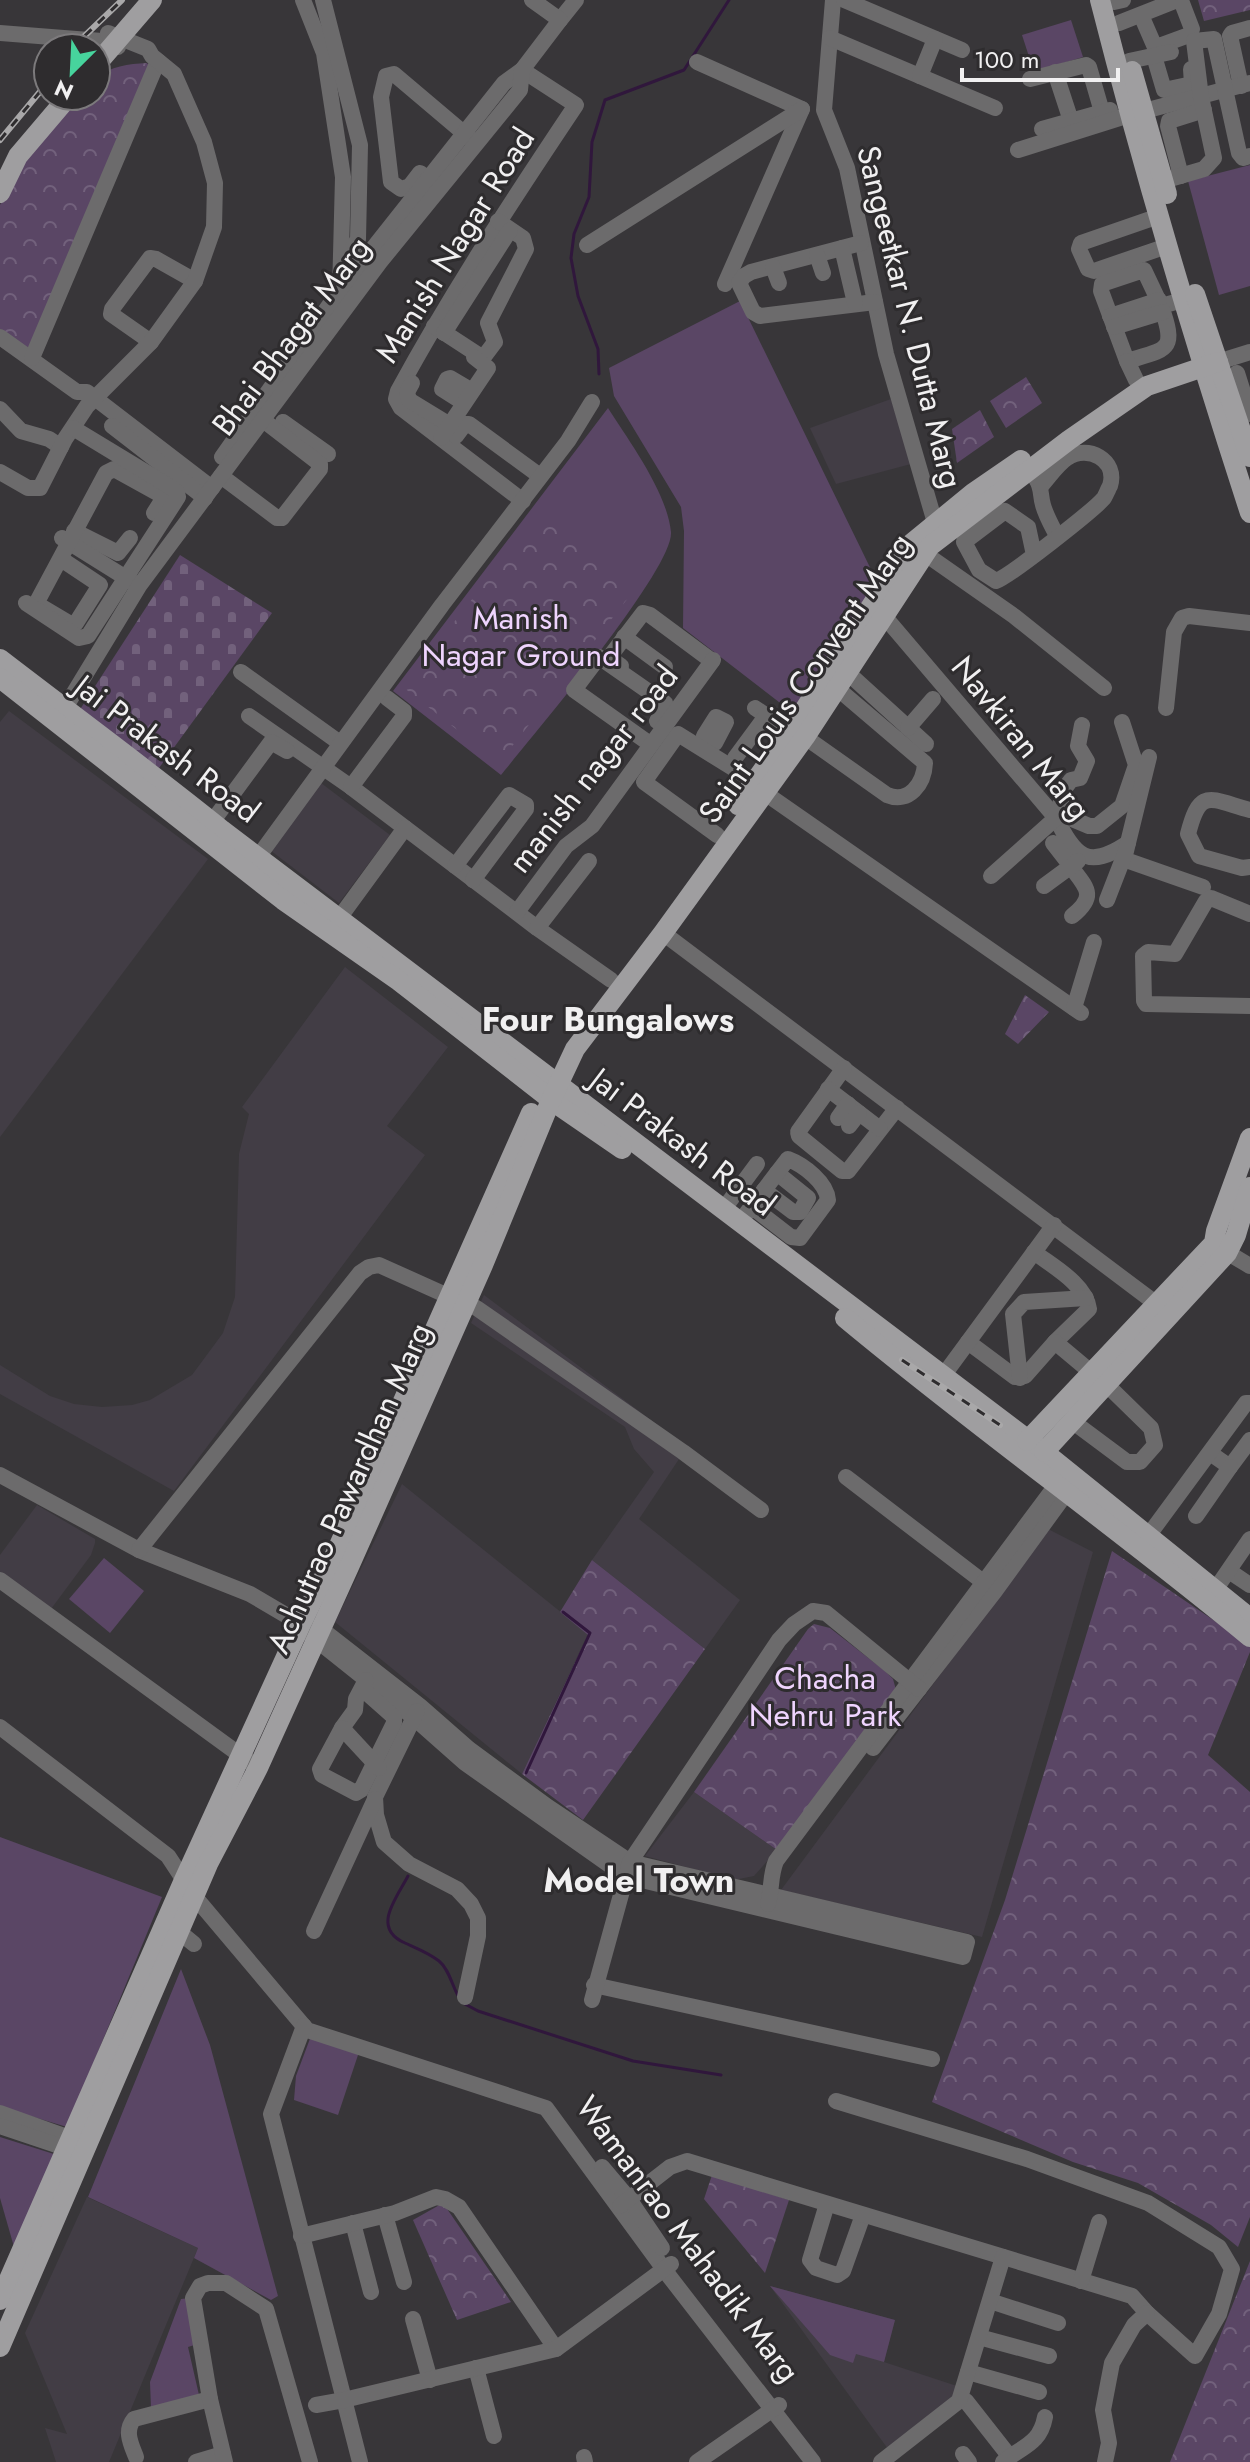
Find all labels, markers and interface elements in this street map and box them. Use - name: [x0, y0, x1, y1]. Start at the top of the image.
- north arrow: [32, 32, 112, 112]
- scale bar: [962, 32, 1118, 82]
- text: 100 m: [974, 42, 1040, 77]
- text: N: [49, 72, 78, 108]
- street label: Manish Nagar Road: [364, 119, 546, 371]
- street label: Sangeetkar N. Dutta Marg: [845, 141, 975, 493]
- street label: Bhai Bhagat Marg: [201, 227, 381, 445]
- street label: Saint Louis Convent Marg: [687, 523, 923, 833]
- park label: Manish Nagar Ground: [421, 595, 621, 678]
- street label: Navkiran Marg: [940, 646, 1102, 830]
- street label: manish nagar road: [497, 655, 689, 883]
- street label: Jai Prakash Road: [61, 661, 270, 834]
- district label: Four Bungalows: [482, 995, 734, 1044]
- street label: Jai Prakash Road: [577, 1054, 786, 1227]
- street label: Achutrao Pawardhan Marg: [255, 1315, 443, 1661]
- park label: Chacha Nehru Park: [749, 1655, 902, 1738]
- district label: Model Town: [544, 1856, 734, 1905]
- street label: Wamanrao Mahadik Marg: [565, 2086, 811, 2392]

